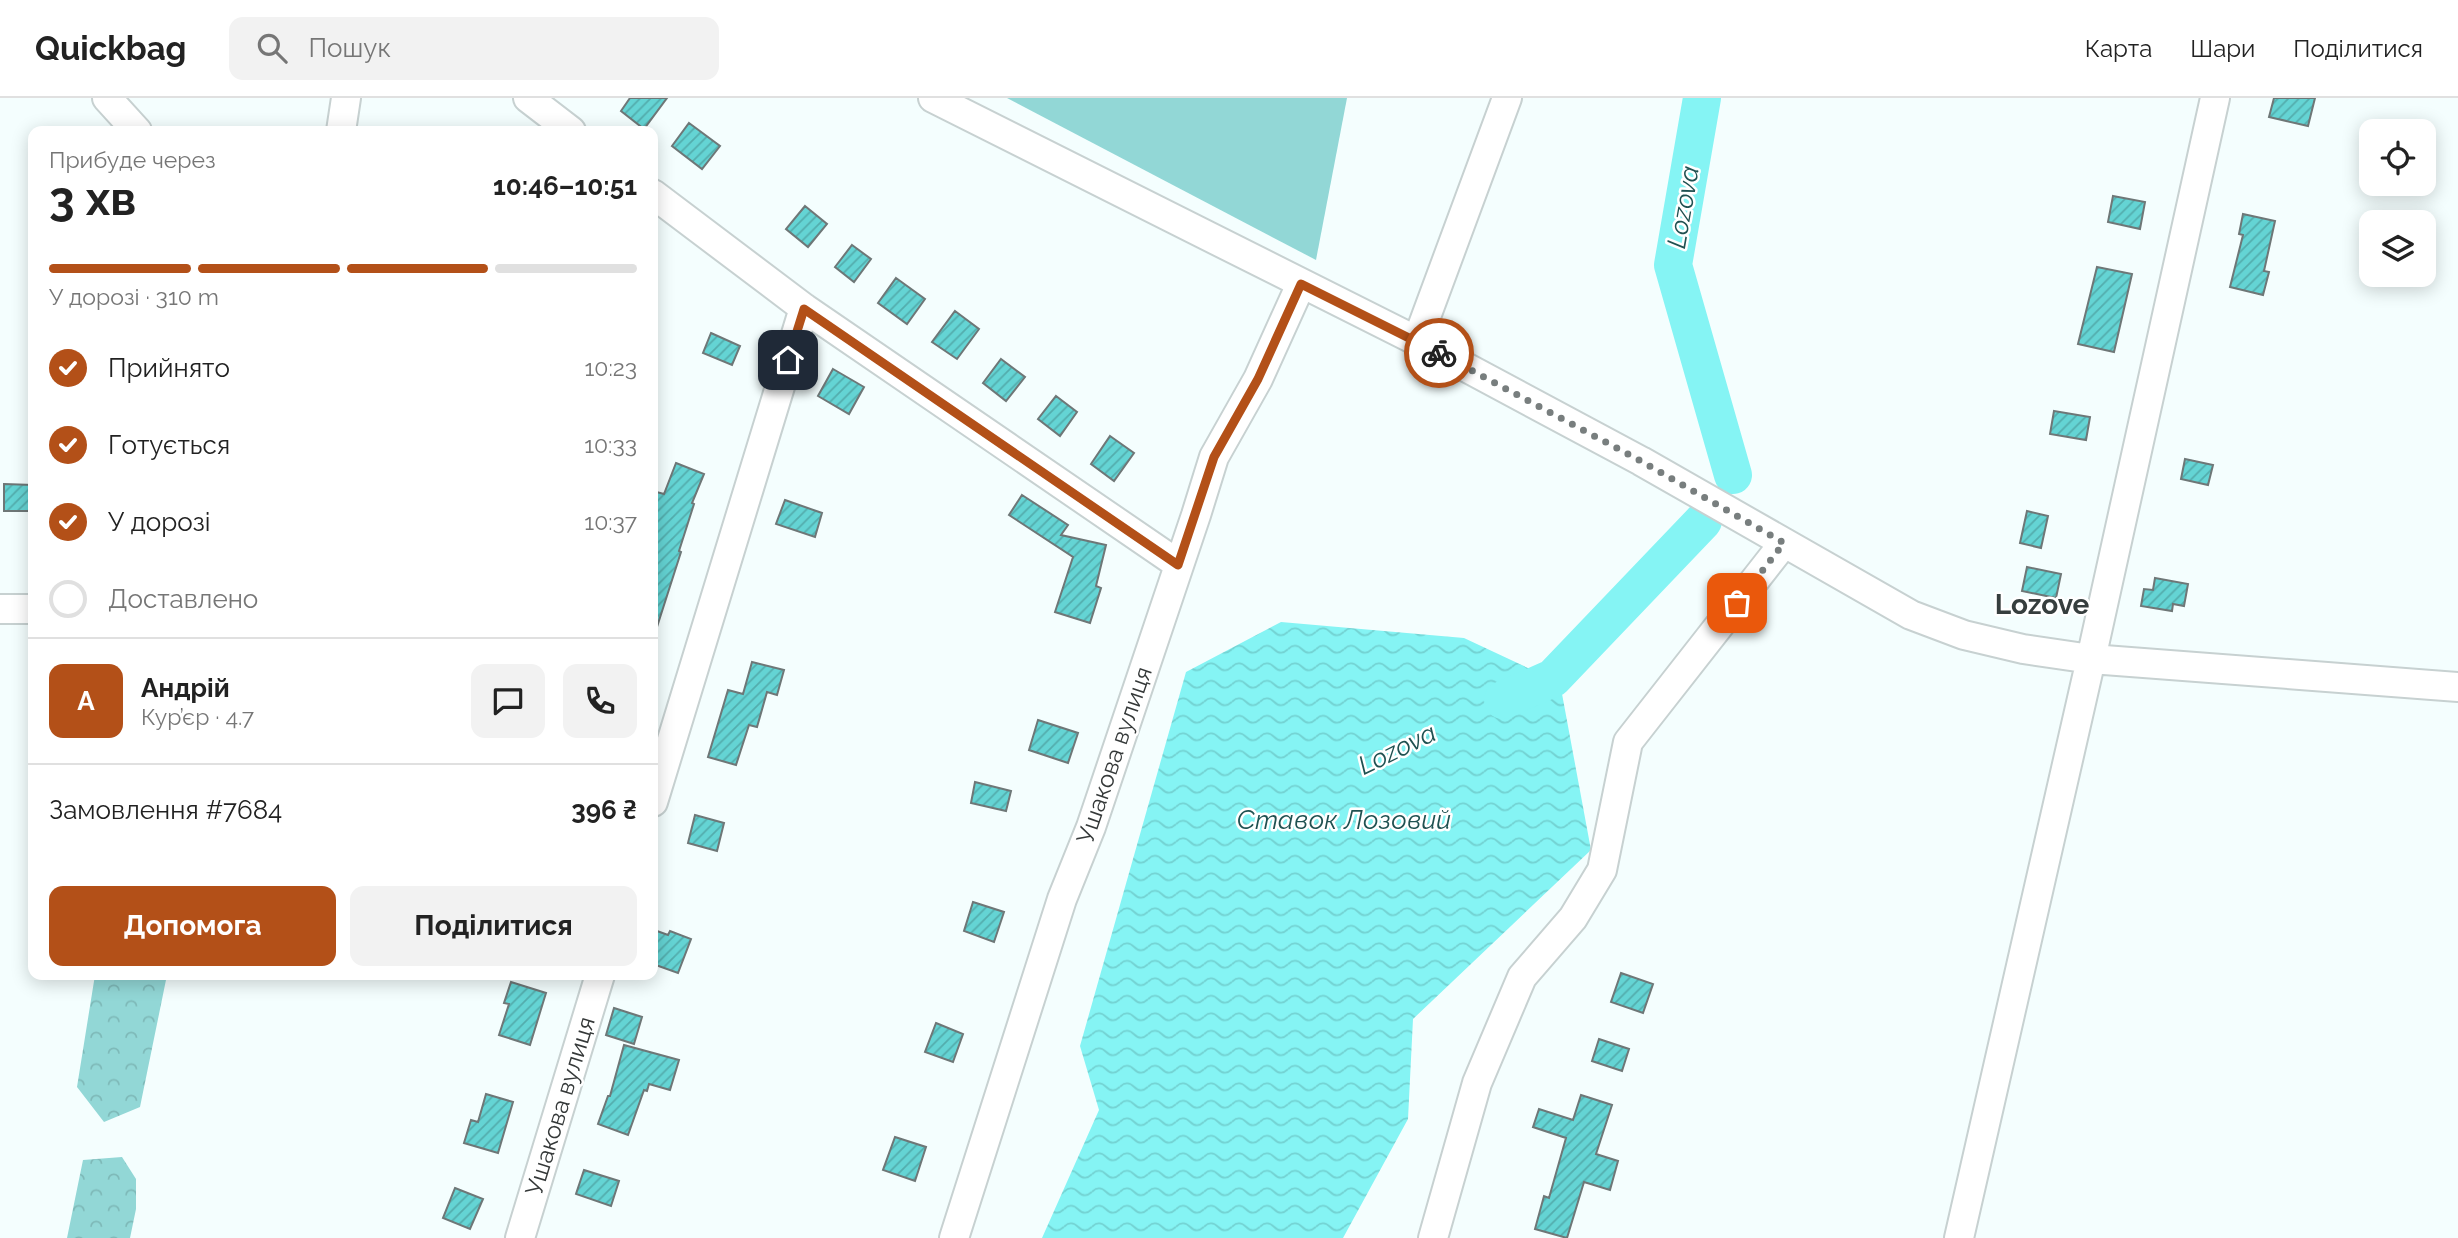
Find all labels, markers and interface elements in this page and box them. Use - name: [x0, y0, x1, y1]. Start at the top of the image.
- search box: [229, 17, 719, 80]
- text: Quickbag: [35, 29, 187, 68]
- icon: search: [253, 29, 291, 67]
- text: Пошук: [309, 33, 391, 63]
- text: Карта: [2085, 34, 2152, 63]
- text: Шари: [2190, 34, 2255, 63]
- text: Поділитися: [2293, 34, 2423, 63]
- map controls: [2359, 119, 2436, 287]
- button: locate: [2359, 119, 2436, 196]
- text: Прибуде через: [49, 146, 216, 173]
- water label: Lozova: [1661, 164, 1705, 250]
- text: 10:46–10:51: [493, 171, 637, 201]
- text: 3 хв: [49, 172, 136, 226]
- button: layers: [2359, 210, 2436, 287]
- text: У дорозі · 310 m: [49, 283, 219, 310]
- courier: [1404, 318, 1474, 388]
- pin: [758, 330, 818, 390]
- icon: bike: [1420, 334, 1458, 372]
- icon: home: [769, 341, 807, 379]
- icon: check: [49, 349, 87, 387]
- text: Прийнято: [108, 353, 230, 383]
- text: 10:23: [584, 354, 637, 381]
- icon: check: [49, 426, 87, 464]
- text: Готується: [108, 430, 230, 460]
- text: 10:33: [584, 431, 637, 458]
- icon: check: [49, 503, 87, 541]
- text: У дорозі: [108, 507, 210, 537]
- text: 10:37: [584, 508, 637, 535]
- pin: [1707, 573, 1767, 633]
- text: Доставлено: [108, 584, 258, 614]
- icon: bag: [1718, 584, 1756, 622]
- district label: Lozove: [1995, 588, 2090, 621]
- street label: Ушакова вулиця: [1070, 663, 1158, 847]
- button: chat: [471, 664, 545, 738]
- button: phone: [563, 664, 637, 738]
- text: Андрій: [141, 673, 230, 703]
- text: А: [77, 686, 95, 716]
- text: Кур’єр · 4.7: [141, 703, 254, 730]
- water label: Lozova: [1353, 717, 1441, 781]
- text: Замовлення #7684: [49, 795, 282, 825]
- text: 396 ₴: [571, 795, 637, 825]
- water label: Ставок Лозовий: [1237, 805, 1451, 835]
- button: Допомога: [49, 886, 336, 966]
- button: Поділитися: [350, 886, 637, 966]
- street label: Ушакова вулиця: [519, 1013, 601, 1199]

